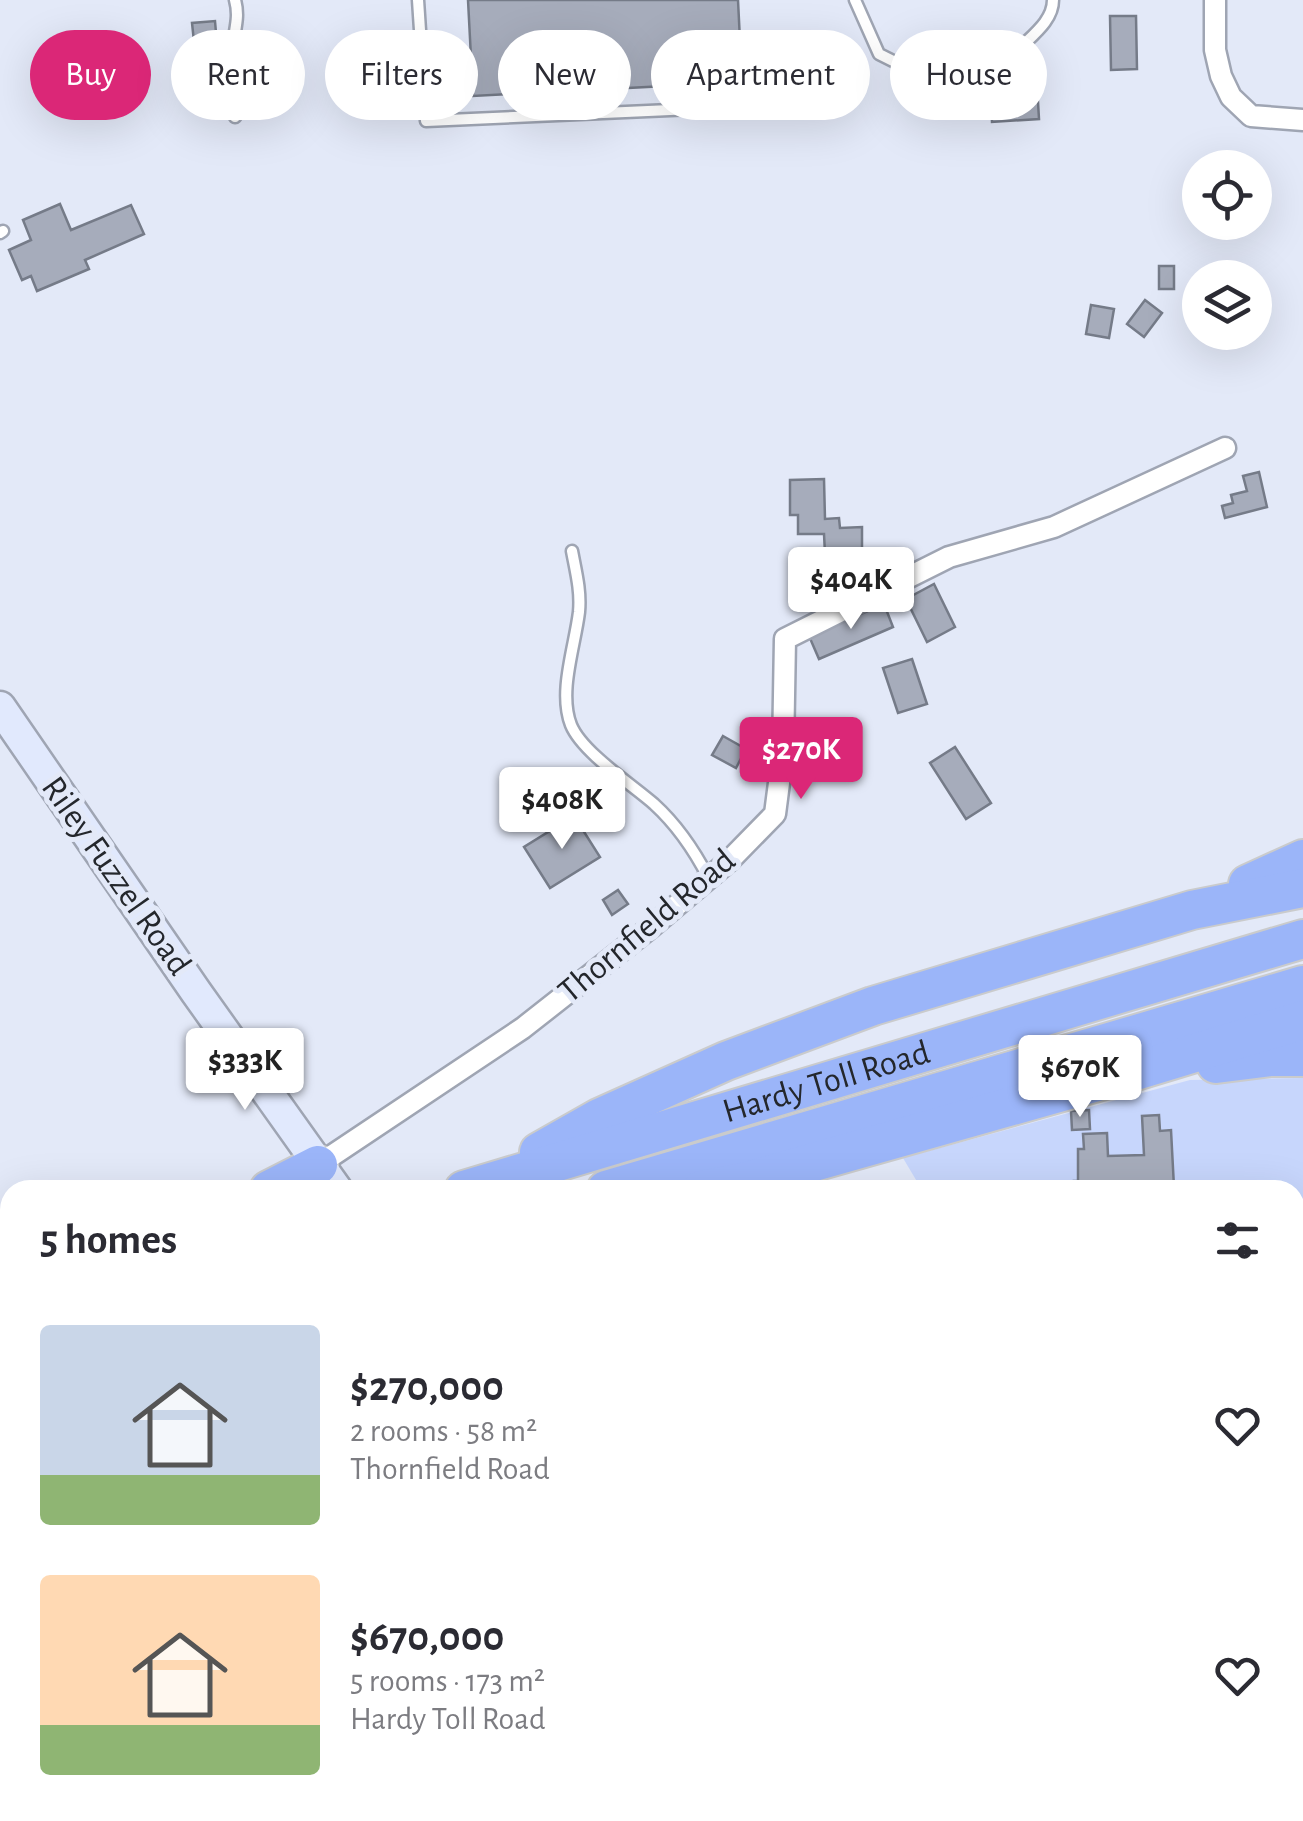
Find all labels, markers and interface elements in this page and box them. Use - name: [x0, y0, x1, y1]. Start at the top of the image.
- chip: Buy: [30, 30, 151, 120]
- chip: Rent: [171, 30, 305, 120]
- chip: Filters: [325, 30, 478, 120]
- chip: New: [498, 30, 631, 120]
- chip: Apartment: [651, 30, 870, 120]
- chip: House: [890, 30, 1047, 120]
- map controls: [1182, 150, 1272, 350]
- button: locate: [1182, 150, 1272, 240]
- button: layers: [1182, 260, 1272, 350]
- pin: $404K: [781, 547, 921, 632]
- text: $404K: [810, 563, 892, 595]
- pin: $270K: [731, 717, 871, 802]
- text: $270K: [762, 733, 840, 765]
- pin: $408K: [492, 767, 632, 852]
- street label: Riley Fuzzel Road: [35, 770, 197, 982]
- text: $408K: [521, 783, 603, 815]
- street label: Thornfield Road: [552, 842, 742, 1010]
- pin: $333K: [175, 1028, 315, 1113]
- street label: Hardy Toll Road: [719, 1034, 934, 1129]
- pin: $670K: [1010, 1035, 1150, 1120]
- text: $333K: [208, 1044, 282, 1076]
- text: $670K: [1040, 1051, 1120, 1083]
- icon: filters: [1210, 1213, 1265, 1268]
- text: 5 homes: [40, 1219, 177, 1261]
- icon: home: [120, 1365, 240, 1485]
- text: $270,000: [350, 1366, 504, 1408]
- icon: heart: [1210, 1398, 1265, 1453]
- text: 2 rooms · 58 m²: [350, 1415, 537, 1447]
- text: Thornfield Road: [350, 1453, 550, 1485]
- icon: home: [120, 1615, 240, 1735]
- text: $670,000: [350, 1616, 504, 1658]
- icon: heart: [1210, 1648, 1265, 1703]
- text: 5 rooms · 173 m²: [350, 1665, 545, 1697]
- text: Hardy Toll Road: [350, 1703, 546, 1735]

